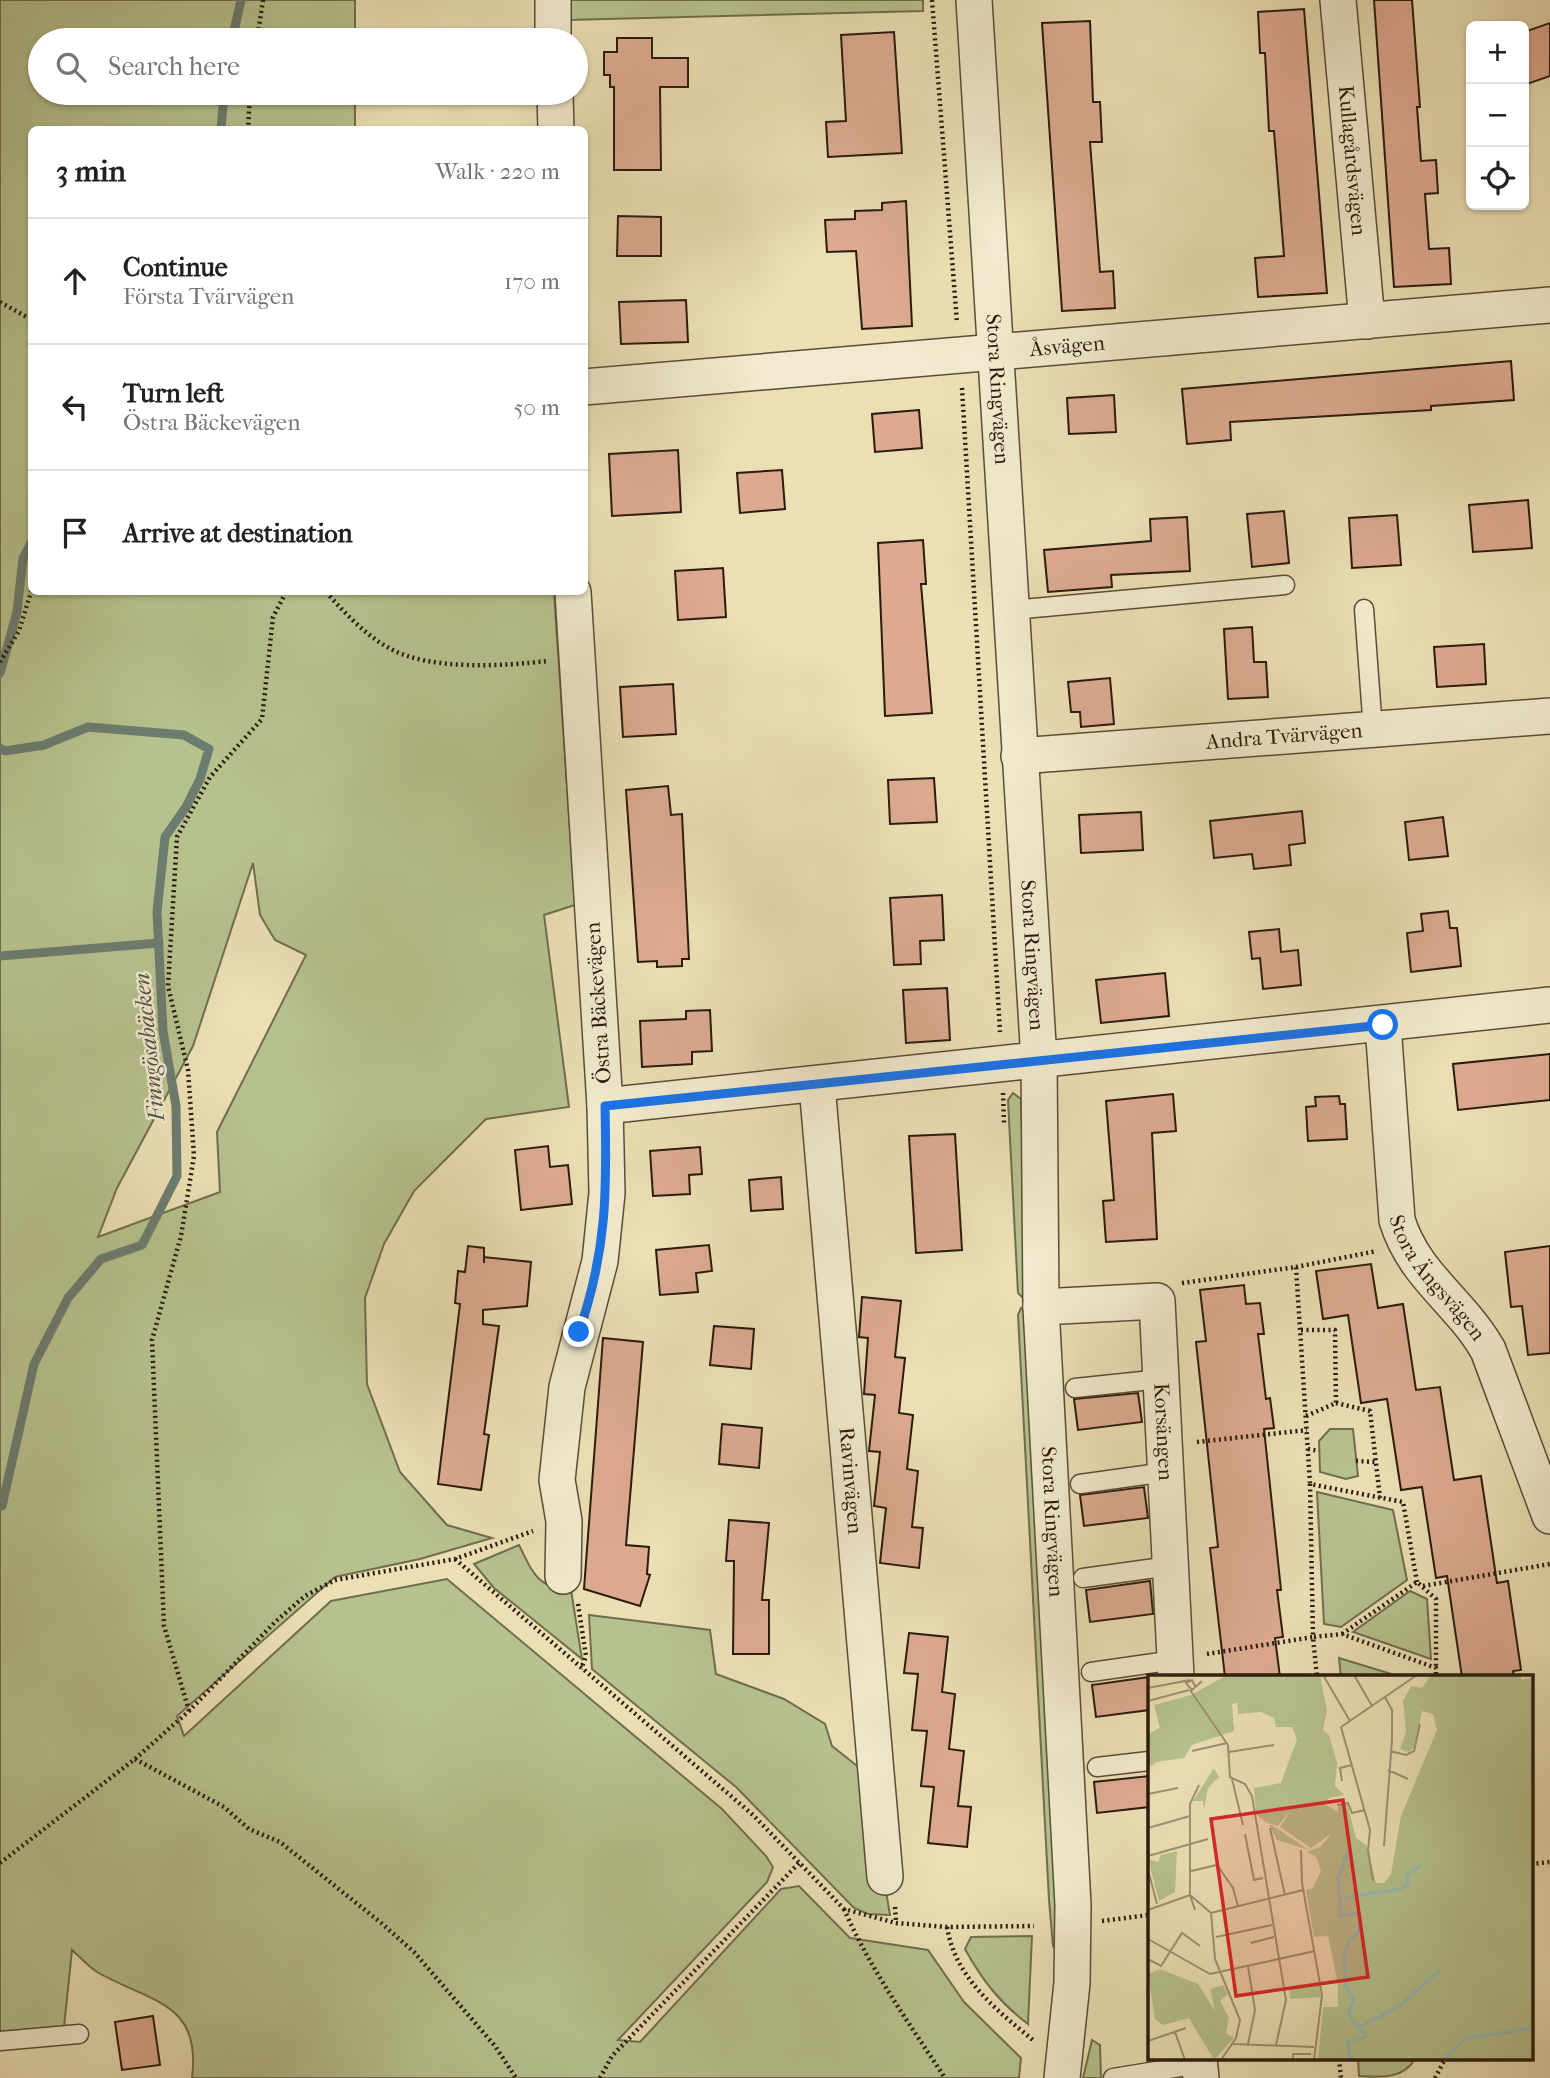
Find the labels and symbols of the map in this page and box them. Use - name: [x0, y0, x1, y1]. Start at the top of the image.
- street label: Kullagårdsvägen: [1334, 84, 1371, 237]
- street label: Stora Ringvägen: [981, 313, 1014, 465]
- street label: Åsvägen: [1028, 331, 1106, 361]
- street label: Andra Tvärvägen: [1204, 718, 1363, 754]
- street label: Stora Ringvägen: [1016, 879, 1049, 1031]
- street label: Östra Bäckevägen: [580, 921, 616, 1085]
- water label: Finngösabäcken: [128, 971, 170, 1123]
- route start: [1367, 1009, 1398, 1040]
- street label: Stora Ängsvägen: [1384, 1212, 1490, 1345]
- route end: [563, 1316, 594, 1347]
- street label: Korsängen: [1149, 1382, 1178, 1481]
- street label: Ravinvägen: [834, 1426, 868, 1535]
- street label: Stora Ringvägen: [1036, 1446, 1069, 1598]
- inset map: [1148, 1675, 1532, 2060]

